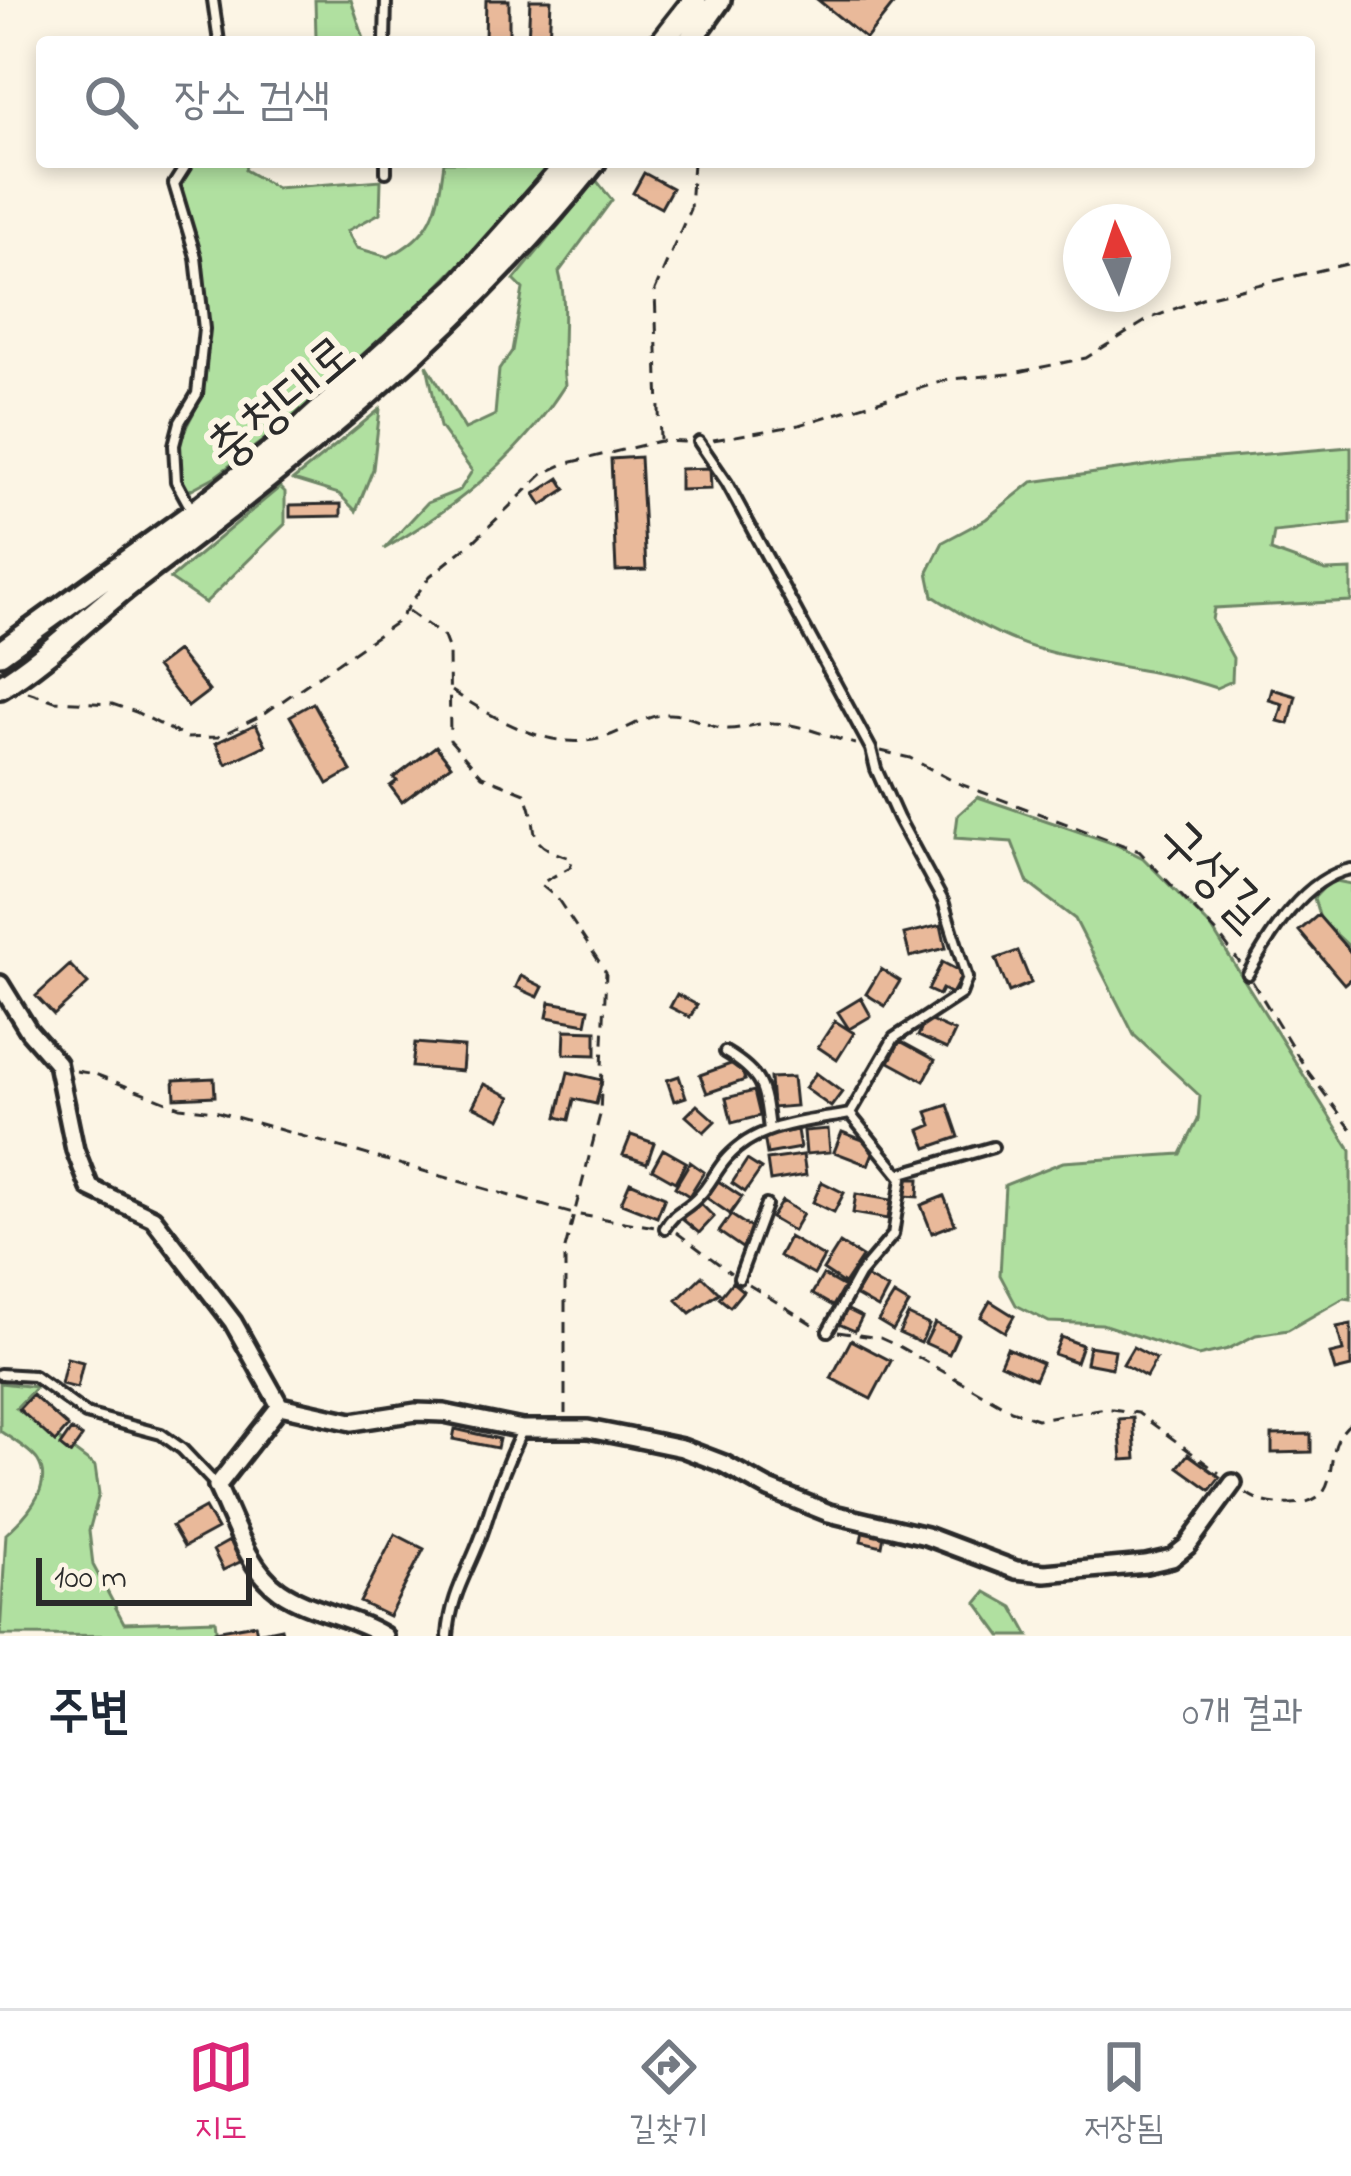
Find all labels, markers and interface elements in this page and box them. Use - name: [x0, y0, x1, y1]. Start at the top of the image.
- search box: [36, 36, 1315, 168]
- icon: search: [78, 69, 144, 135]
- text: 장소 검색: [174, 69, 330, 135]
- north arrow: [1063, 204, 1171, 312]
- street label: 충청대로: [191, 318, 375, 490]
- street label: 구성길: [1137, 802, 1285, 950]
- scale bar: [36, 1552, 252, 1605]
- text: 100 m: [54, 1555, 127, 1603]
- text: 주변: [48, 1677, 130, 1752]
- text: 0개 결과: [1182, 1686, 1303, 1743]
- tab: 지도: [188, 2034, 254, 2154]
- tab: 길찾기: [629, 2034, 709, 2154]
- tab: 저장됨: [1084, 2034, 1163, 2154]

